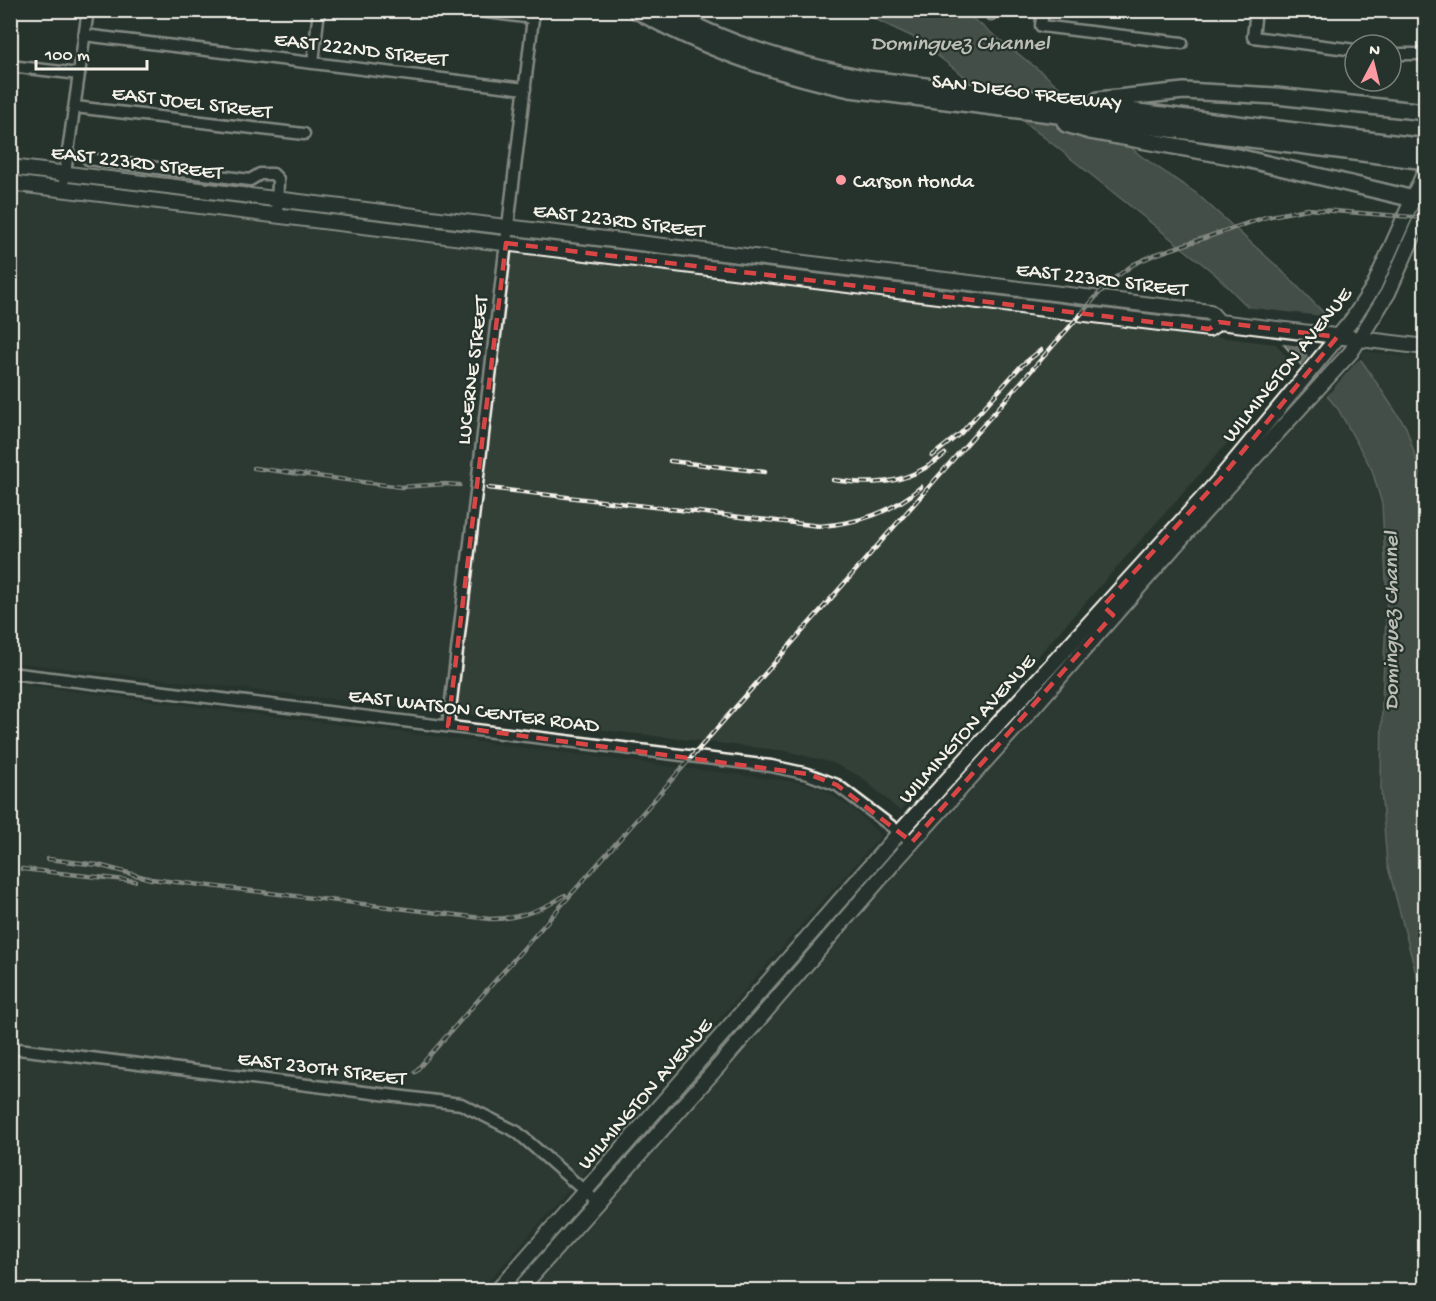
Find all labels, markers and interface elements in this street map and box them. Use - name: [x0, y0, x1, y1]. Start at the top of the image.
- street label: EAST 222ND STREET: [272, 28, 450, 75]
- water label: Dominguez Channel: [871, 32, 1051, 58]
- scale bar: [36, 33, 147, 71]
- north arrow: [1343, 33, 1403, 93]
- text: N: [1368, 42, 1381, 62]
- text: 100 m: [44, 46, 90, 67]
- street label: SAN DIEGO FREEWAY: [930, 70, 1123, 119]
- street label: EAST JOEL STREET: [110, 82, 274, 127]
- street label: EAST 223RD STREET: [49, 142, 225, 188]
- place label: Carson Honda: [853, 171, 975, 196]
- marker: Carson Honda: [834, 173, 848, 187]
- street label: EAST 223RD STREET: [531, 200, 707, 246]
- street label: EAST 223RD STREET: [1014, 259, 1190, 305]
- street label: WILMINGTON AVENUE: [1218, 283, 1360, 449]
- street label: LUCERNE STREET: [453, 293, 496, 446]
- water label: Dominguez Channel: [1380, 530, 1406, 710]
- street label: WILMINGTON AVENUE: [895, 650, 1043, 810]
- street label: EAST WATSON CENTER ROAD: [347, 685, 601, 740]
- street label: WILMINGTON AVENUE: [574, 1014, 720, 1176]
- street label: EAST 230TH STREET: [236, 1048, 408, 1093]

